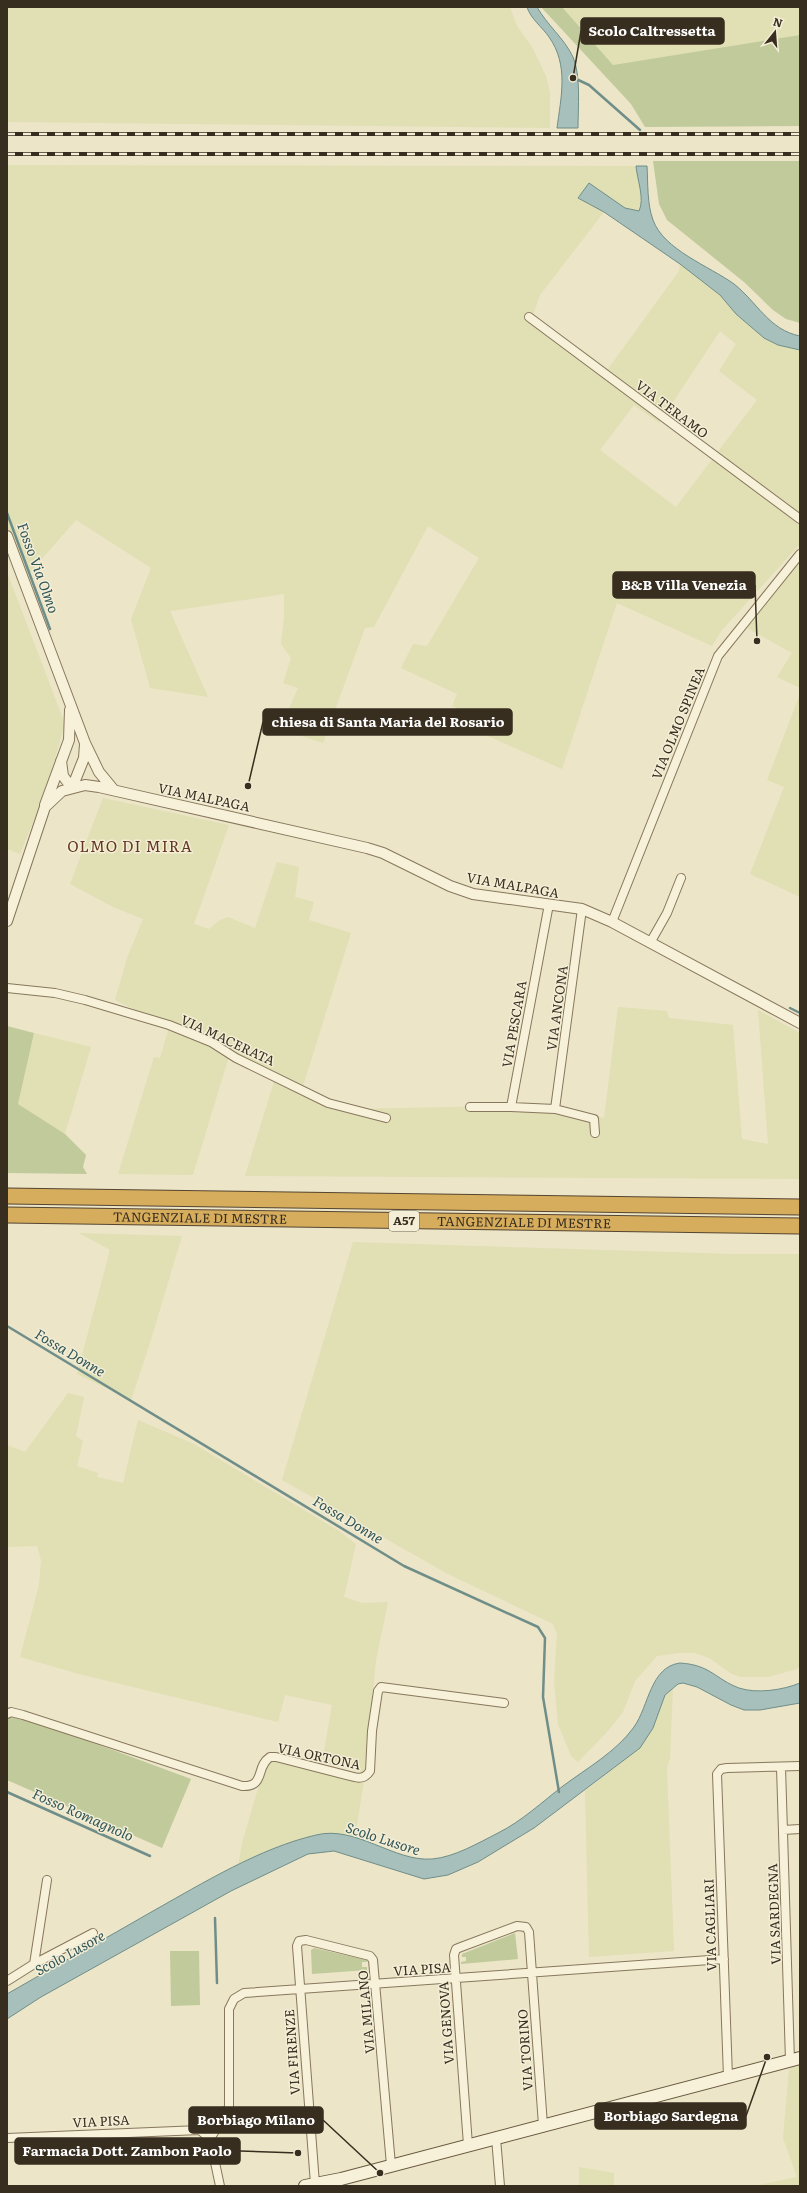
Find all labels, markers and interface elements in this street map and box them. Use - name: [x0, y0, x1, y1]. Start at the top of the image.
- north arrow: [755, 12, 795, 52]
- text: N: [771, 12, 785, 30]
- callout: Scolo Caltressetta: [581, 18, 724, 44]
- text: Scolo Caltressetta: [588, 20, 717, 40]
- street label: VIA TERAMO: [632, 375, 713, 442]
- water label: Fosso Via Olmo: [13, 519, 65, 616]
- callout: B&B Villa Venezia: [613, 572, 755, 598]
- text: B&B Villa Venezia: [621, 574, 748, 594]
- street label: VIA OLMO SPINEA: [646, 663, 709, 782]
- callout: chiesa di Santa Maria del Rosario: [263, 709, 512, 735]
- text: chiesa di Santa Maria del Rosario: [272, 711, 505, 731]
- street label: VIA MALPAGA: [156, 777, 252, 816]
- district label: OLMO DI MIRA: [67, 834, 193, 857]
- street label: VIA MALPAGA: [465, 867, 561, 902]
- street label: VIA ANCONA: [541, 964, 572, 1052]
- street label: VIA PESCARA: [496, 978, 531, 1069]
- street label: VIA MACERATA: [178, 1009, 279, 1070]
- street label: TANGENZIALE DI MESTRE: [113, 1206, 287, 1228]
- road number: A57: [389, 1211, 419, 1231]
- street label: TANGENZIALE DI MESTRE: [437, 1211, 611, 1232]
- water label: Fossa Donne: [32, 1323, 110, 1381]
- water label: Fossa Donne: [310, 1490, 388, 1548]
- street label: VIA ORTONA: [276, 1737, 363, 1774]
- water label: Fosso Romagnolo: [30, 1783, 137, 1845]
- water label: Scolo Lusore: [344, 1817, 423, 1860]
- street label: VIA SARDEGNA: [762, 1863, 785, 1965]
- street label: VIA CAGLIARI: [698, 1878, 721, 1972]
- water label: Scolo Lusore: [31, 1925, 108, 1980]
- street label: VIA PISA: [393, 1957, 452, 1980]
- street label: VIA MILANO: [352, 1969, 379, 2055]
- street label: VIA GENOVA: [433, 1981, 458, 2065]
- street label: VIA TORINO: [512, 2008, 537, 2091]
- street label: VIA FIRENZE: [279, 2009, 304, 2095]
- callout: Borbiago Sardegna: [595, 2103, 746, 2129]
- text: Borbiago Sardegna: [604, 2105, 739, 2125]
- callout: Borbiago Milano: [189, 2107, 323, 2133]
- street label: VIA PISA: [72, 2109, 131, 2131]
- text: Borbiago Milano: [197, 2109, 315, 2129]
- callout: Farmacia Dott. Zambon Paolo: [15, 2138, 240, 2164]
- text: Farmacia Dott. Zambon Paolo: [22, 2140, 232, 2160]

